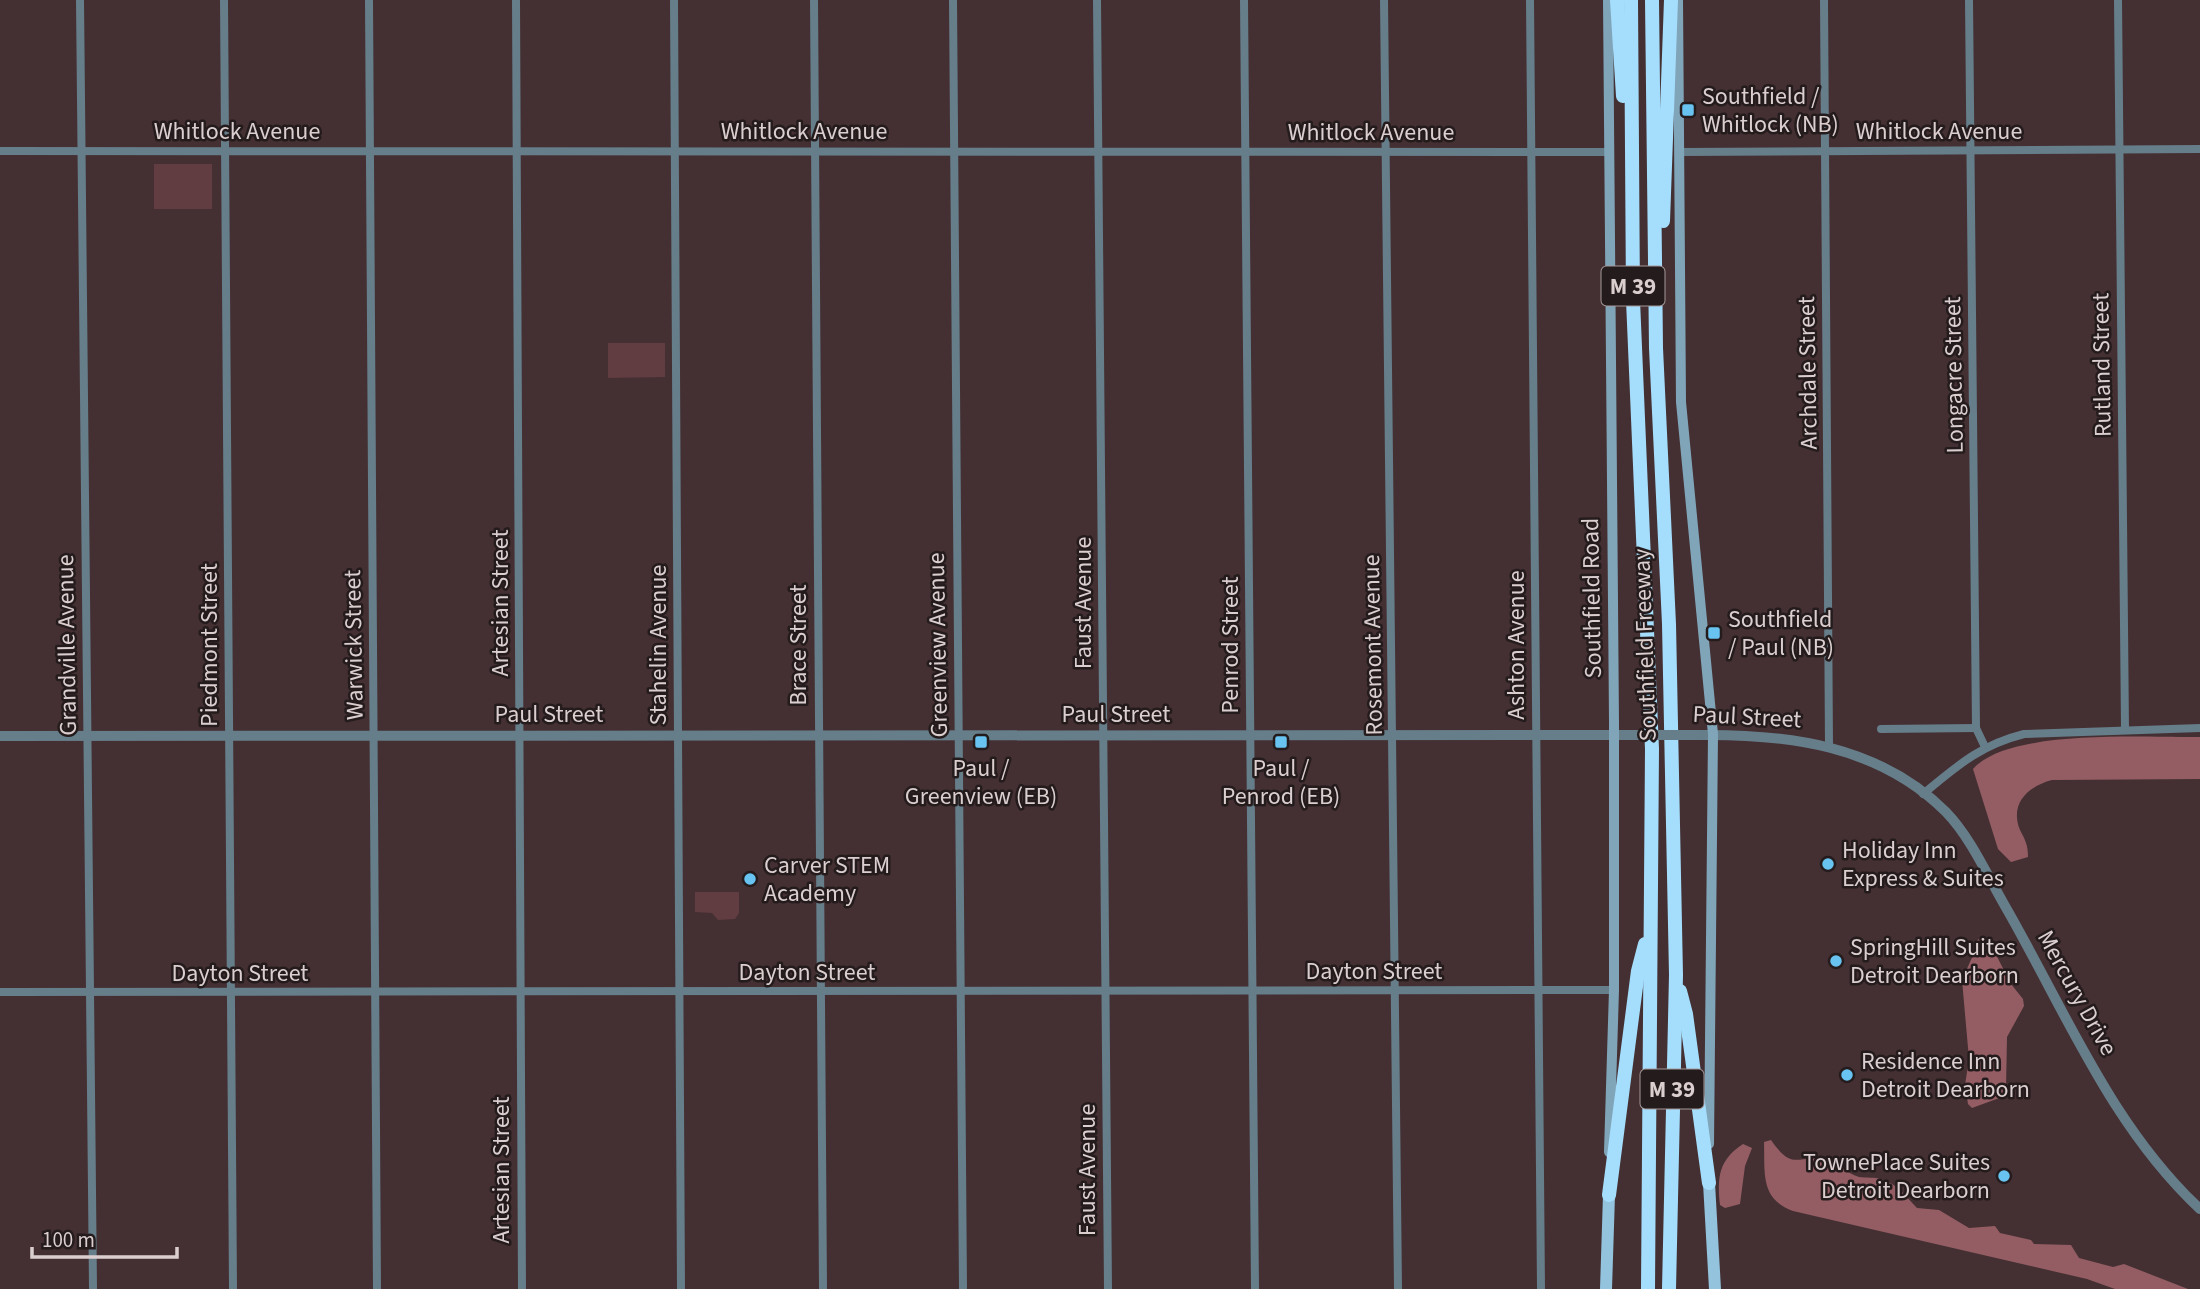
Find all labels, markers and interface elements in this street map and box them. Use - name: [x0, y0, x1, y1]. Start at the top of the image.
- place label: Southfield / Whitlock (NB): [1702, 79, 1839, 142]
- marker: Southfield / Whitlock (NB): [1680, 102, 1696, 118]
- street label: Whitlock Avenue: [154, 114, 320, 149]
- street label: Whitlock Avenue: [721, 114, 887, 149]
- street label: Whitlock Avenue: [1856, 114, 2022, 149]
- street label: Whitlock Avenue: [1288, 115, 1454, 150]
- road number: M 39: [1602, 266, 1664, 306]
- street label: Rutland Street: [2083, 292, 2121, 438]
- street label: Archdale Street: [1789, 296, 1827, 450]
- street label: Longacre Street: [1935, 296, 1973, 454]
- street label: Southfield Road: [1573, 517, 1611, 679]
- street label: Artesian Street: [483, 529, 518, 677]
- street label: Faust Avenue: [1066, 537, 1101, 669]
- street label: Southfield Freeway: [1624, 548, 1666, 742]
- street label: Greenview Avenue: [919, 552, 957, 738]
- street label: Grandville Avenue: [48, 554, 86, 736]
- street label: Rosemont Avenue: [1354, 554, 1392, 736]
- street label: Piedmont Street: [192, 563, 227, 727]
- street label: Stahelin Avenue: [641, 565, 676, 725]
- street label: Warwick Street: [335, 570, 373, 720]
- street label: Ashton Avenue: [1499, 570, 1534, 720]
- street label: Penrod Street: [1213, 576, 1248, 714]
- street label: Brace Street: [781, 584, 816, 706]
- place label: Southfield / Paul (NB): [1728, 602, 1834, 665]
- marker: Southfield / Paul (NB): [1706, 625, 1722, 641]
- street label: Paul Street: [495, 697, 603, 732]
- street label: Paul Street: [1062, 697, 1170, 732]
- street label: Paul Street: [1692, 697, 1802, 737]
- marker: Paul / Greenview (EB): [973, 734, 989, 750]
- marker: Paul / Penrod (EB): [1273, 734, 1289, 750]
- place label: Paul / Greenview (EB): [905, 751, 1057, 814]
- place label: Paul / Penrod (EB): [1222, 751, 1340, 814]
- place label: Holiday Inn Express & Suites: [1842, 833, 2004, 896]
- place label: Carver STEM Academy: [764, 848, 890, 911]
- marker: Holiday Inn Express & Suites: [1820, 856, 1836, 872]
- marker: Carver STEM Academy: [742, 871, 758, 887]
- street label: Mercury Drive: [2028, 924, 2126, 1062]
- place label: SpringHill Suites Detroit Dearborn: [1850, 930, 2019, 993]
- marker: SpringHill Suites Detroit Dearborn: [1828, 953, 1844, 969]
- street label: Dayton Street: [1306, 954, 1442, 989]
- street label: Dayton Street: [739, 955, 875, 990]
- street label: Dayton Street: [172, 956, 308, 991]
- place label: Residence Inn Detroit Dearborn: [1861, 1044, 2030, 1107]
- marker: Residence Inn Detroit Dearborn: [1839, 1067, 1855, 1083]
- road number: M 39: [1640, 1070, 1704, 1108]
- street label: Artesian Street: [484, 1096, 519, 1244]
- street label: Faust Avenue: [1070, 1104, 1105, 1236]
- place label: TownePlace Suites Detroit Dearborn: [1803, 1145, 1990, 1208]
- marker: TownePlace Suites Detroit Dearborn: [1996, 1168, 2012, 1184]
- scale bar: [32, 1216, 177, 1260]
- text: 100 m: [42, 1225, 95, 1255]

